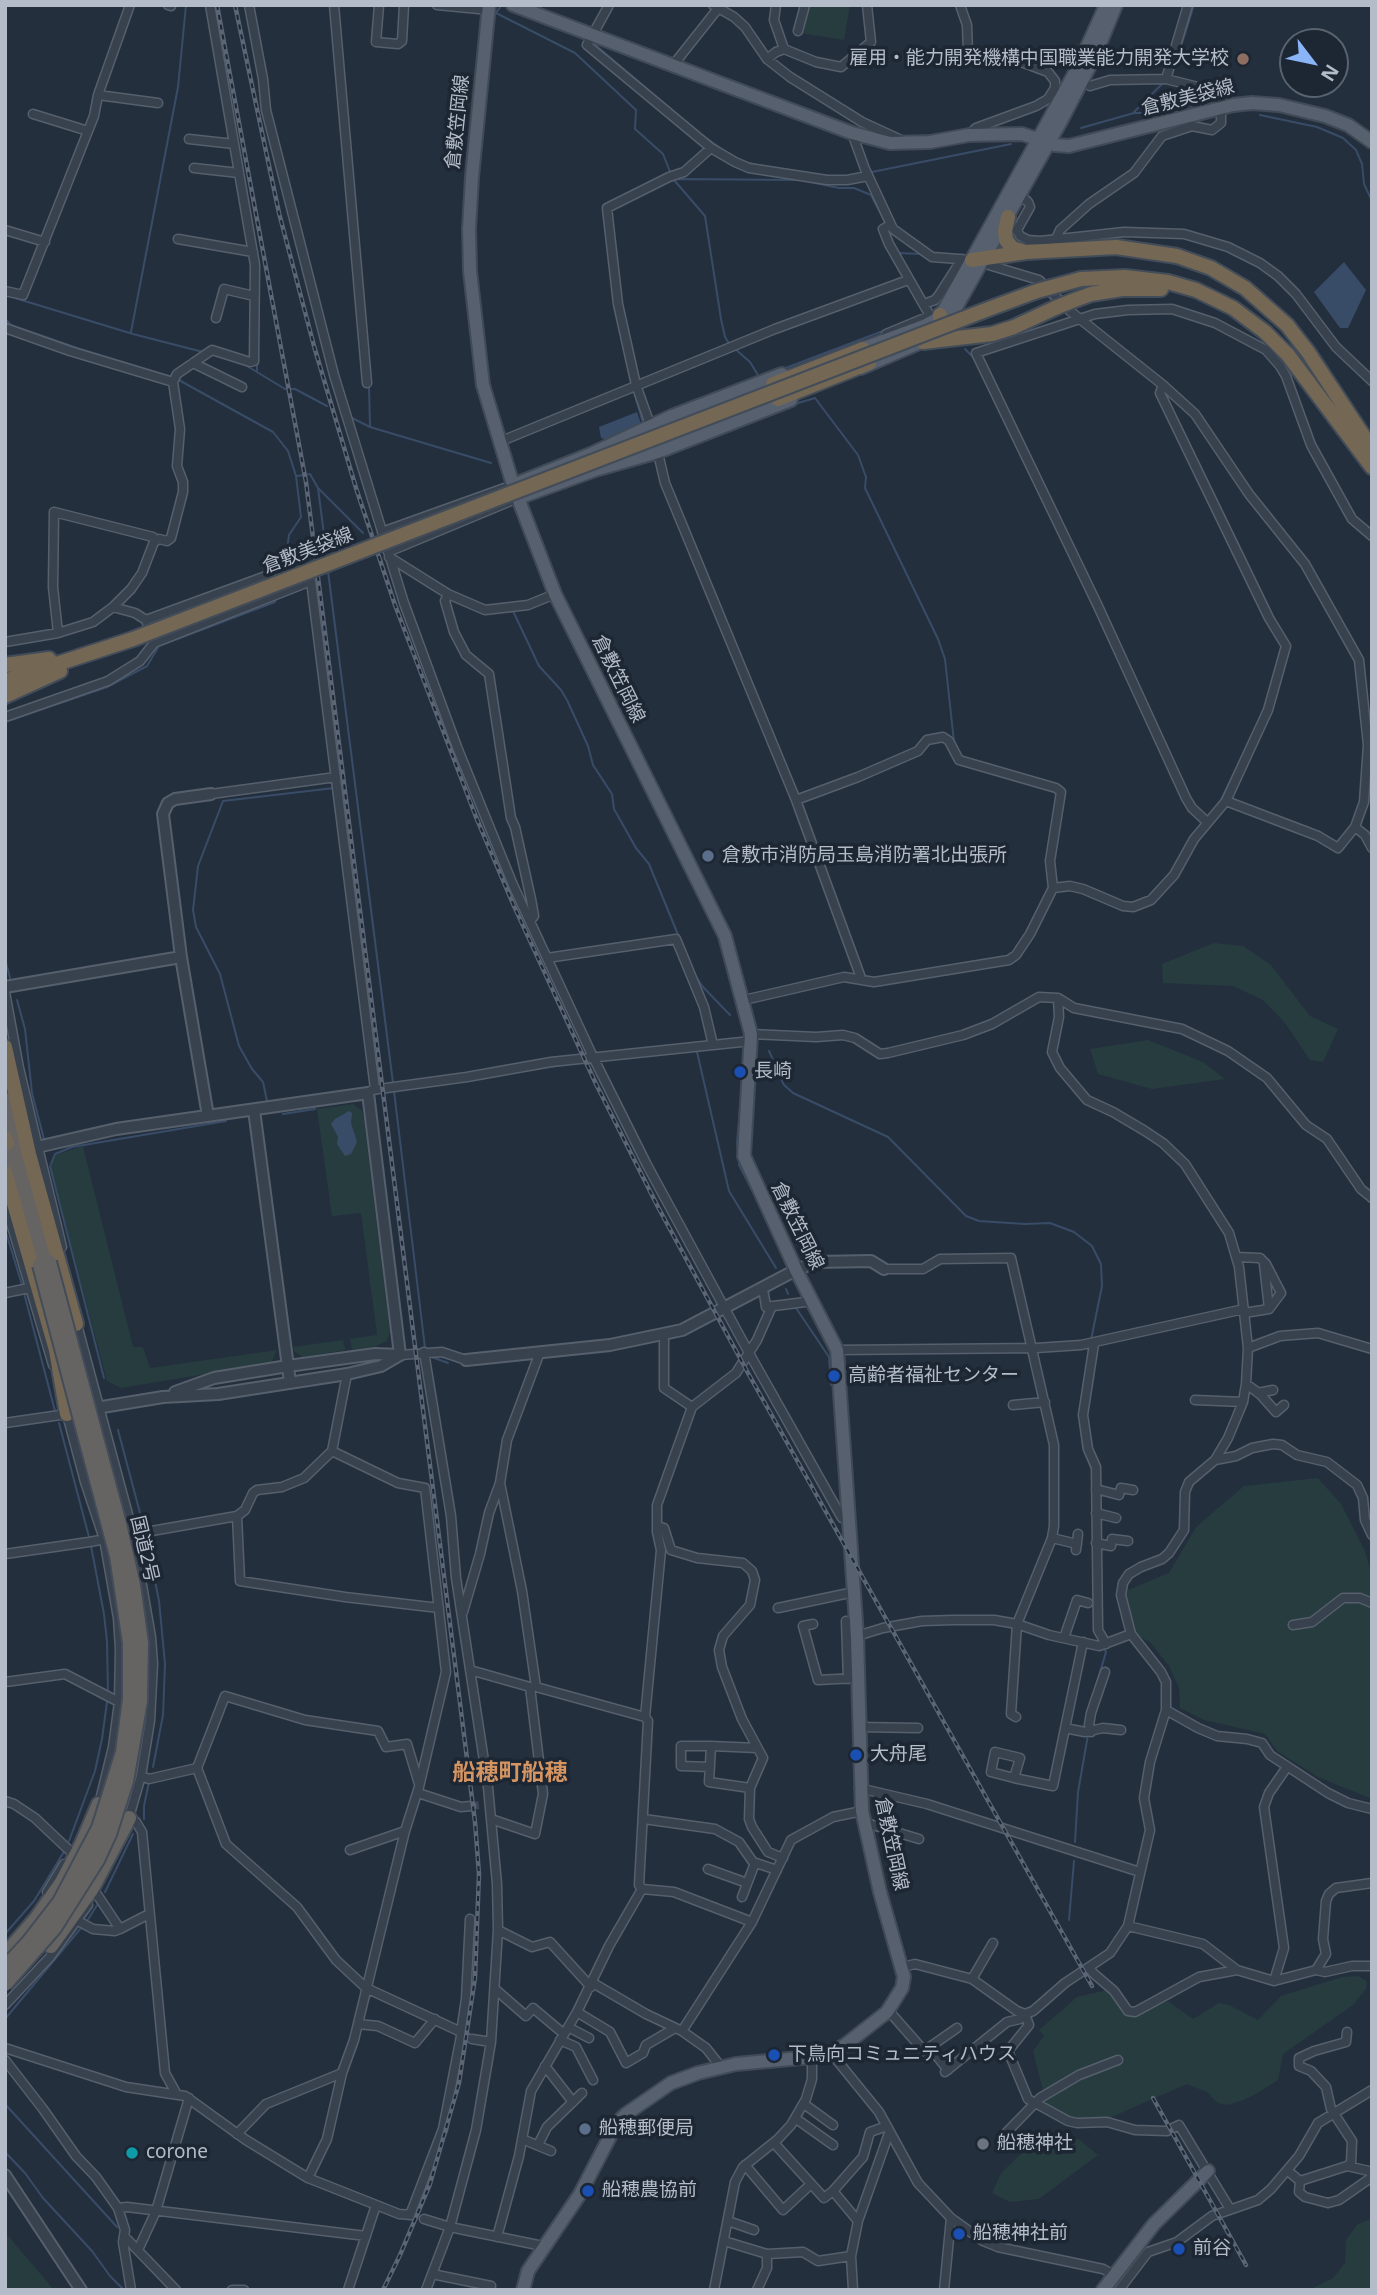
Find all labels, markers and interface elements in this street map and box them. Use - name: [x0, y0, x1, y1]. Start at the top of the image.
- north arrow: [1279, 28, 1349, 98]
- place label: 雇用・能力開発機構中国職業能力開発大学校: [849, 48, 1229, 70]
- marker: 雇用・能力開発機構中国職業能力開発大学校: [1235, 51, 1251, 67]
- text: N: [1315, 60, 1345, 87]
- street label: 倉敷笠岡線: [442, 74, 474, 170]
- street label: 倉敷美袋線: [1139, 75, 1237, 121]
- street label: 倉敷美袋線: [260, 523, 356, 579]
- street label: 倉敷笠岡線: [587, 631, 649, 727]
- place label: 倉敷市消防局玉島消防署北出張所: [722, 845, 1007, 867]
- marker: 倉敷市消防局玉島消防署北出張所: [700, 848, 716, 864]
- place label: 長崎: [754, 1061, 792, 1083]
- marker: 長崎: [732, 1064, 748, 1080]
- street label: 倉敷笠岡線: [766, 1178, 828, 1274]
- place label: 高齢者福祉センター: [848, 1365, 1019, 1387]
- marker: 高齢者福祉センター: [826, 1368, 842, 1384]
- street label: 国道2号: [125, 1513, 163, 1585]
- place label: 大舟尾: [870, 1744, 927, 1766]
- marker: 大舟尾: [848, 1747, 864, 1763]
- district label: 船穂町船穂: [453, 1759, 567, 1787]
- street label: 倉敷笠岡線: [870, 1795, 912, 1893]
- place label: 下鳥向コミュニティハウス: [788, 2044, 1016, 2066]
- marker: 下鳥向コミュニティハウス: [766, 2047, 782, 2063]
- place label: 船穂郵便局: [599, 2118, 694, 2140]
- marker: 船穂郵便局: [577, 2121, 593, 2137]
- place label: 船穂神社: [997, 2133, 1073, 2155]
- marker: 船穂神社: [975, 2136, 991, 2152]
- place label: corone: [146, 2142, 208, 2164]
- marker: corone: [124, 2145, 140, 2161]
- place label: 船穂農協前: [602, 2180, 697, 2202]
- marker: 船穂農協前: [580, 2183, 596, 2199]
- place label: 船穂神社前: [973, 2223, 1068, 2245]
- marker: 船穂神社前: [951, 2226, 967, 2242]
- place label: 前谷: [1193, 2238, 1231, 2260]
- marker: 前谷: [1171, 2241, 1187, 2257]

